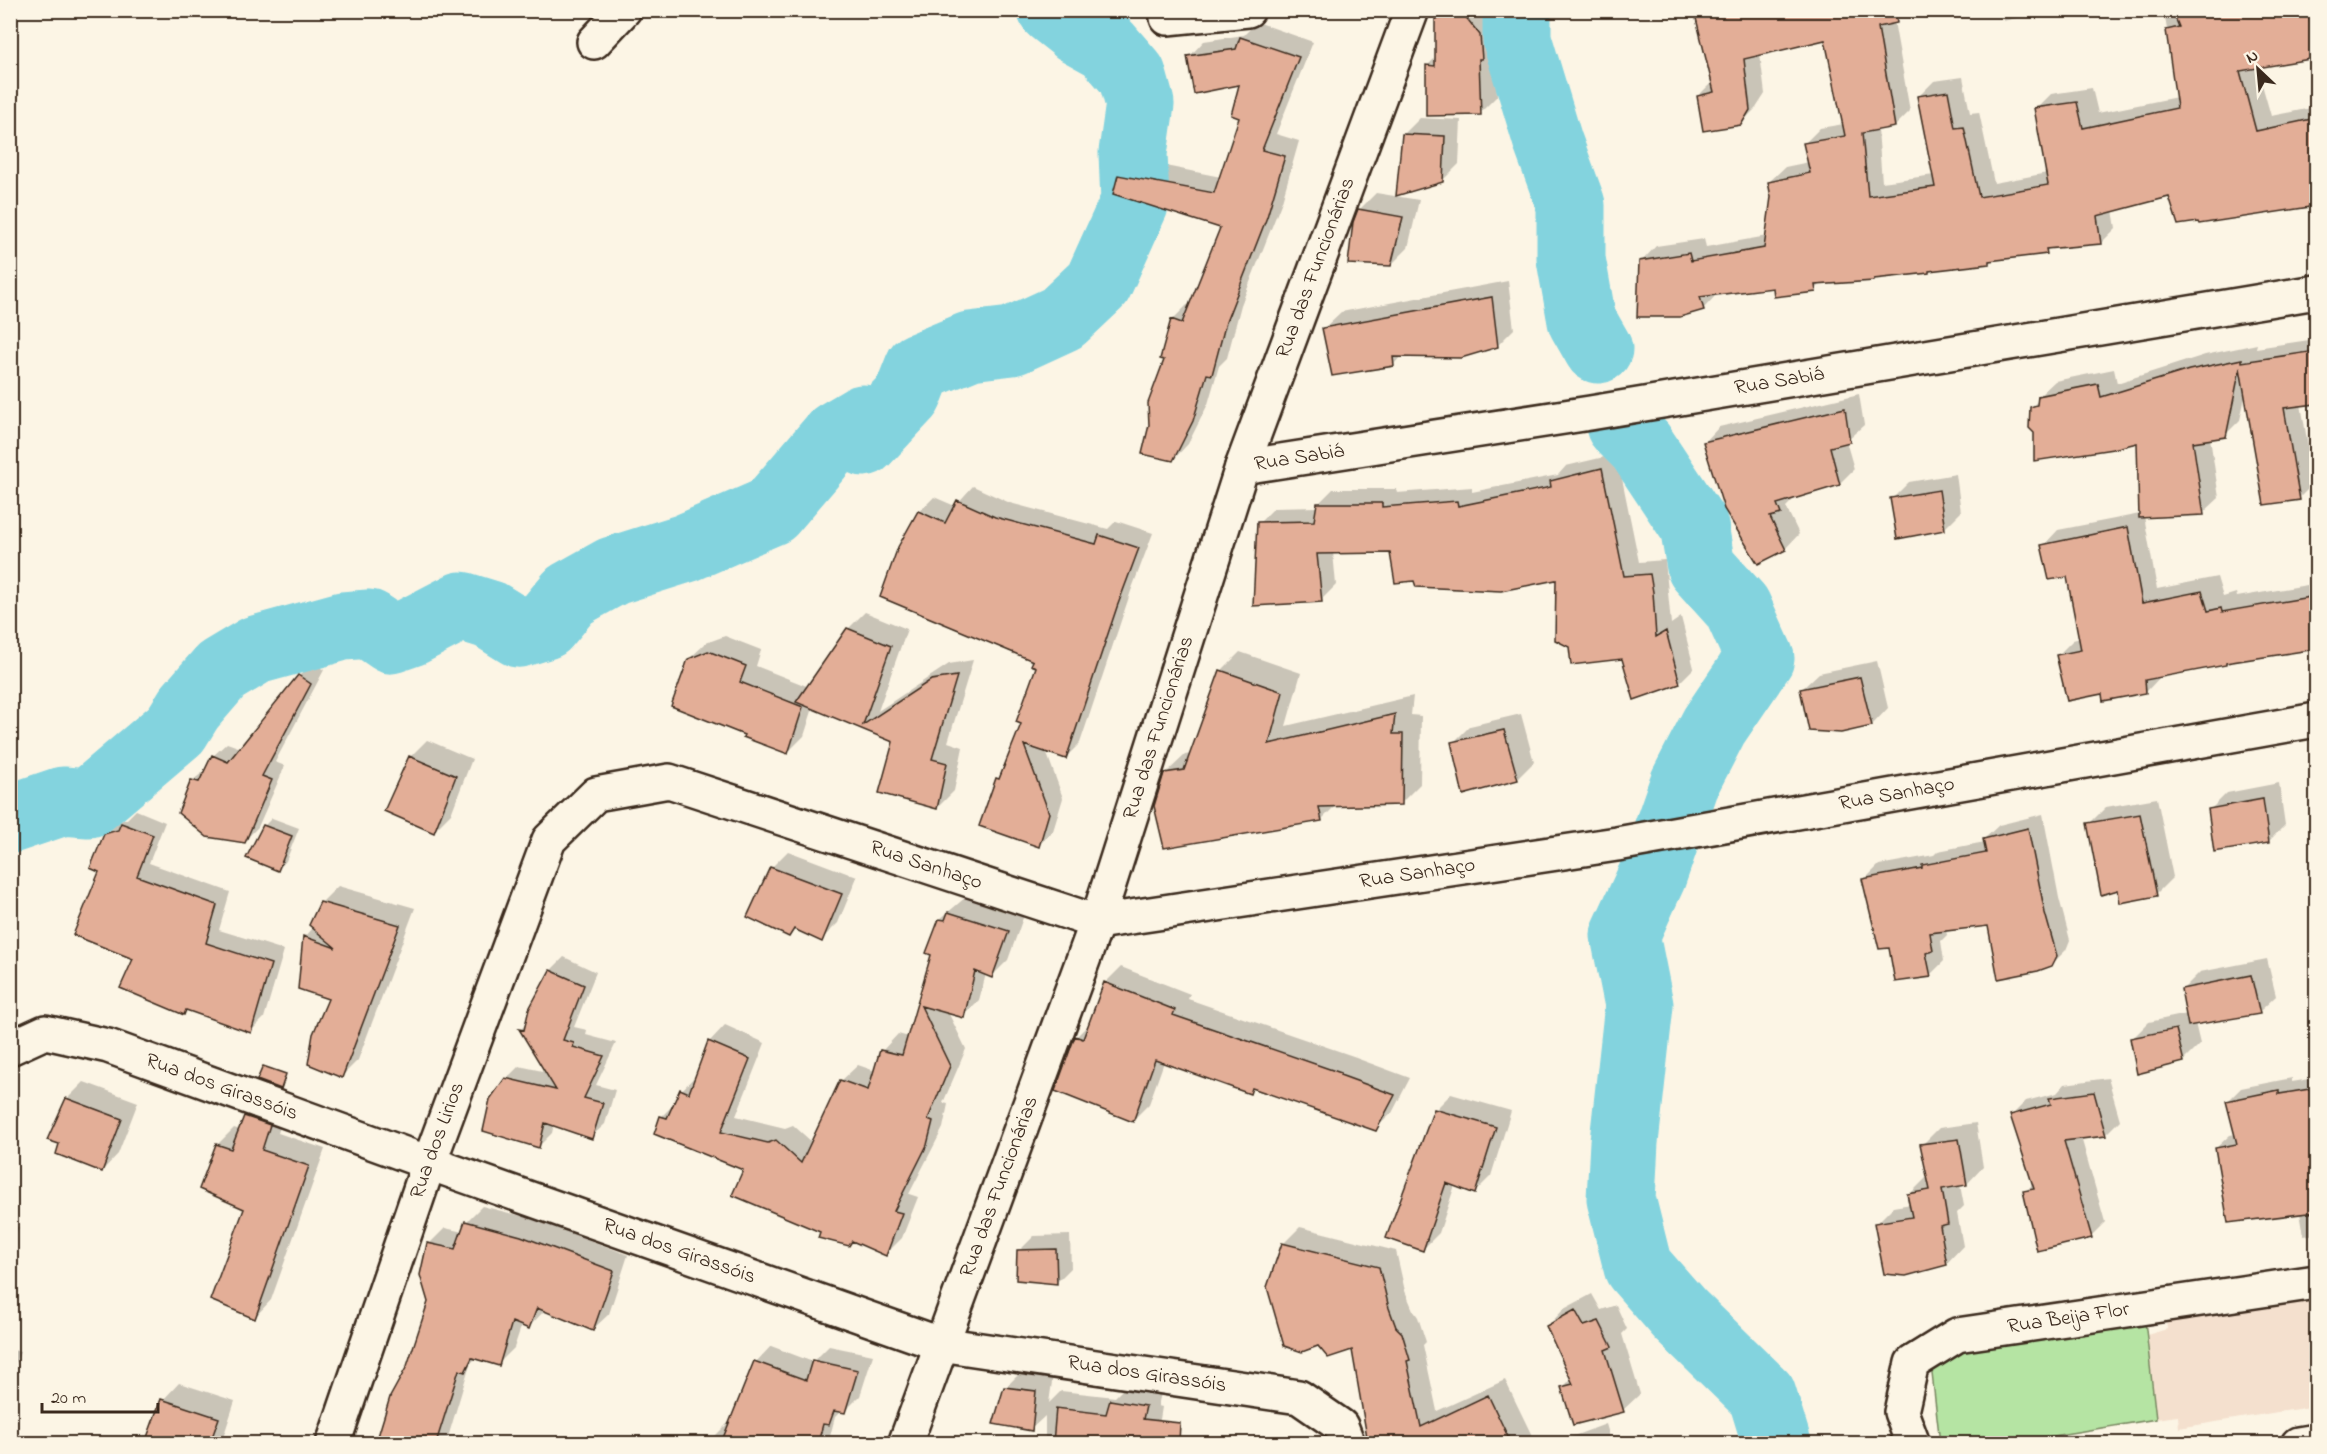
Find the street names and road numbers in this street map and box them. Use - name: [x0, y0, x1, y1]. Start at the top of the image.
- street label: Rua das Funcionárias: [1269, 173, 1363, 363]
- street label: Rua Sabiá: [1732, 359, 1827, 404]
- street label: Rua Sabiá: [1252, 436, 1347, 480]
- street label: Rua das Funcionárias: [1116, 632, 1202, 823]
- street label: Rua Sanhaço: [1837, 769, 1957, 819]
- street label: Rua Sanhaço: [866, 833, 986, 898]
- street label: Rua Sanhaço: [1357, 850, 1477, 897]
- street label: Rua dos Girassóis: [141, 1046, 302, 1129]
- street label: Rua dos Lirios: [403, 1078, 473, 1203]
- street label: Rua das Funcionárias: [953, 1092, 1047, 1282]
- street label: Rua dos Girassóis: [598, 1211, 760, 1293]
- street label: Rua Beija Flor: [2005, 1295, 2132, 1342]
- street label: Rua dos Girassóis: [1065, 1348, 1229, 1401]

